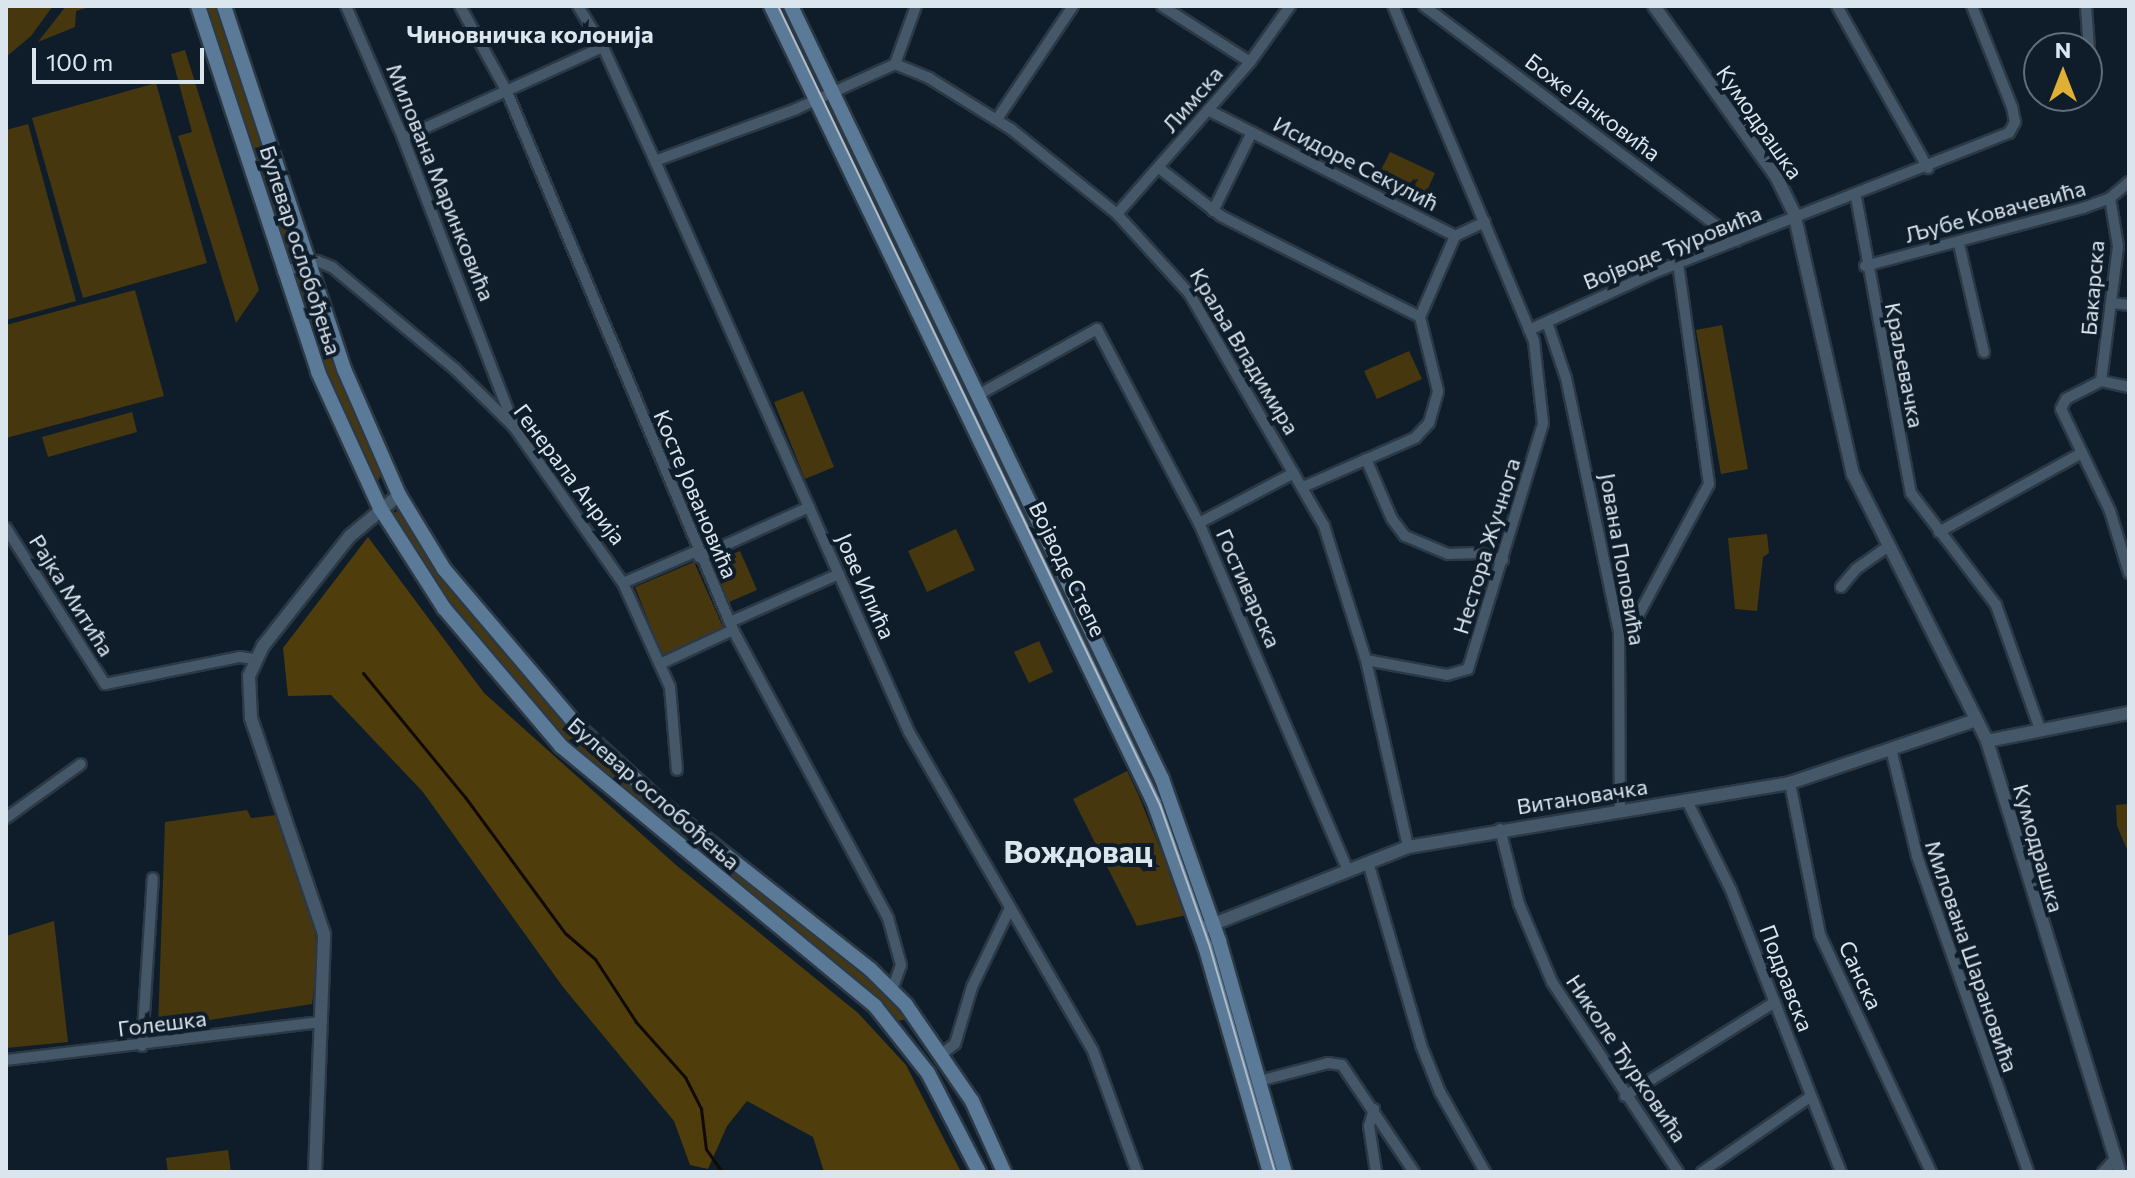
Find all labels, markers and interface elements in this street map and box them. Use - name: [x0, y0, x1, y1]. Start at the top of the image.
- district label: Чиновничка колонија: [407, 20, 653, 48]
- scale bar: [36, 32, 208, 82]
- north arrow: [2023, 32, 2103, 112]
- text: N: [2055, 36, 2071, 63]
- text: 100 m: [46, 47, 113, 76]
- street label: Боже Јанковића: [1520, 48, 1666, 166]
- street label: Милована Маринковића: [381, 59, 501, 305]
- street label: Кумодрашка: [1711, 60, 1809, 184]
- street label: Лимска: [1156, 61, 1228, 137]
- street label: Исидоре Секулић: [1269, 110, 1443, 216]
- street label: Булевар ослобођења: [255, 142, 347, 358]
- street label: Љубе Ковачевића: [1902, 174, 2088, 248]
- street label: Војводе Ђуровића: [1579, 199, 1765, 295]
- street label: Бакарска: [2075, 239, 2109, 337]
- street label: Краља Владимира: [1185, 263, 1305, 439]
- street label: Краљевачка: [1880, 300, 1930, 430]
- street label: Генерала Анрија: [509, 398, 631, 550]
- street label: Косте Јовановића: [649, 406, 743, 582]
- street label: Нестора Жучнога: [1447, 455, 1525, 637]
- street label: Јована Поповића: [1595, 471, 1651, 647]
- street label: Војводе Степе: [1024, 497, 1112, 641]
- street label: Гостиварска: [1211, 524, 1287, 652]
- street label: Рајка Митића: [24, 529, 120, 661]
- street label: Јове Илића: [831, 529, 901, 643]
- street label: Булевар ослобођења: [563, 711, 745, 875]
- street label: Витановачка: [1515, 773, 1649, 819]
- street label: Кумодрашка: [2008, 781, 2070, 915]
- district label: Вождовац: [1003, 833, 1153, 869]
- street label: Милована Шарановића: [1920, 837, 2024, 1075]
- street label: Подравска: [1755, 921, 1819, 1035]
- street label: Санска: [1834, 936, 1888, 1014]
- street label: Николе Ђурковића: [1561, 969, 1693, 1147]
- street label: Голешка: [116, 1004, 208, 1042]

